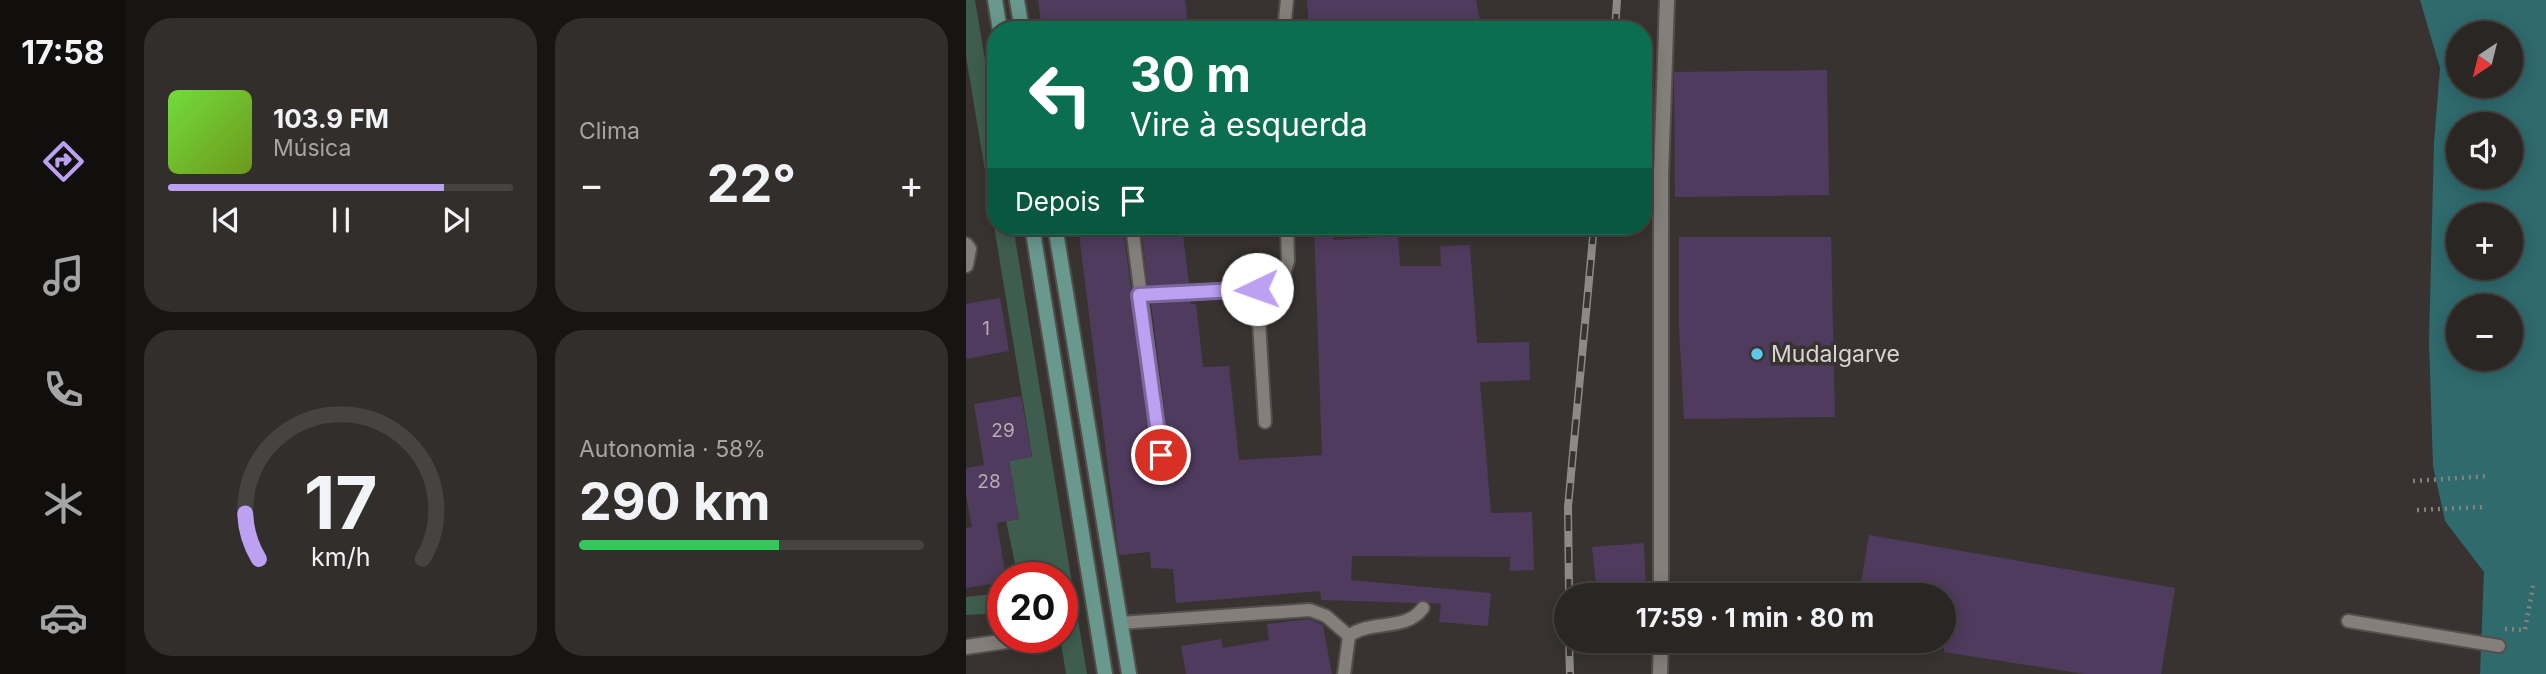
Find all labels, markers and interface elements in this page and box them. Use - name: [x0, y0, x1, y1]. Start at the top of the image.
- north arrow: [2446, 21, 2524, 98]
- map controls: [2446, 21, 2523, 371]
- text: 17:58: [21, 33, 105, 72]
- text: 30 m: [1130, 45, 1251, 104]
- icon: left: [1015, 49, 1106, 140]
- text: 103.9 FM: [273, 103, 389, 134]
- text: Vire à esquerda: [1130, 105, 1368, 144]
- button: sound: [2446, 112, 2523, 189]
- text: Clima: [579, 117, 640, 145]
- text: Música: [273, 134, 351, 162]
- icon: directions: [39, 137, 88, 186]
- text: 22°: [707, 152, 796, 215]
- text: −: [579, 161, 604, 207]
- text: +: [899, 161, 924, 207]
- icon: arrive: [1114, 182, 1152, 220]
- text: Depois: [1015, 186, 1100, 217]
- icon: previous: [207, 201, 245, 239]
- icon: pause: [322, 201, 360, 239]
- icon: next: [437, 201, 475, 239]
- button: +: [2446, 203, 2523, 280]
- icon: music: [39, 251, 88, 300]
- position arrow: [1220, 252, 1294, 326]
- button: −: [2446, 294, 2523, 371]
- house number: 1: [982, 317, 990, 340]
- place label: Mudalgarve: [1771, 340, 1900, 368]
- marker: Mudalgarve: [1749, 346, 1765, 362]
- icon: phone: [39, 365, 88, 414]
- house number: 29: [991, 419, 1015, 442]
- pin: [1131, 425, 1191, 485]
- text: Autonomia · 58%: [579, 435, 766, 463]
- icon: arrive: [1142, 436, 1180, 474]
- text: 17: [304, 458, 377, 547]
- text: 290 km: [579, 470, 771, 533]
- house number: 28: [977, 470, 1001, 493]
- icon: climate: [39, 479, 88, 528]
- text: km/h: [311, 542, 370, 572]
- speed limit sign: 20: [987, 562, 1078, 653]
- icon: car: [39, 593, 88, 642]
- text: 17:59 · 1 min · 80 m: [1636, 602, 1874, 633]

